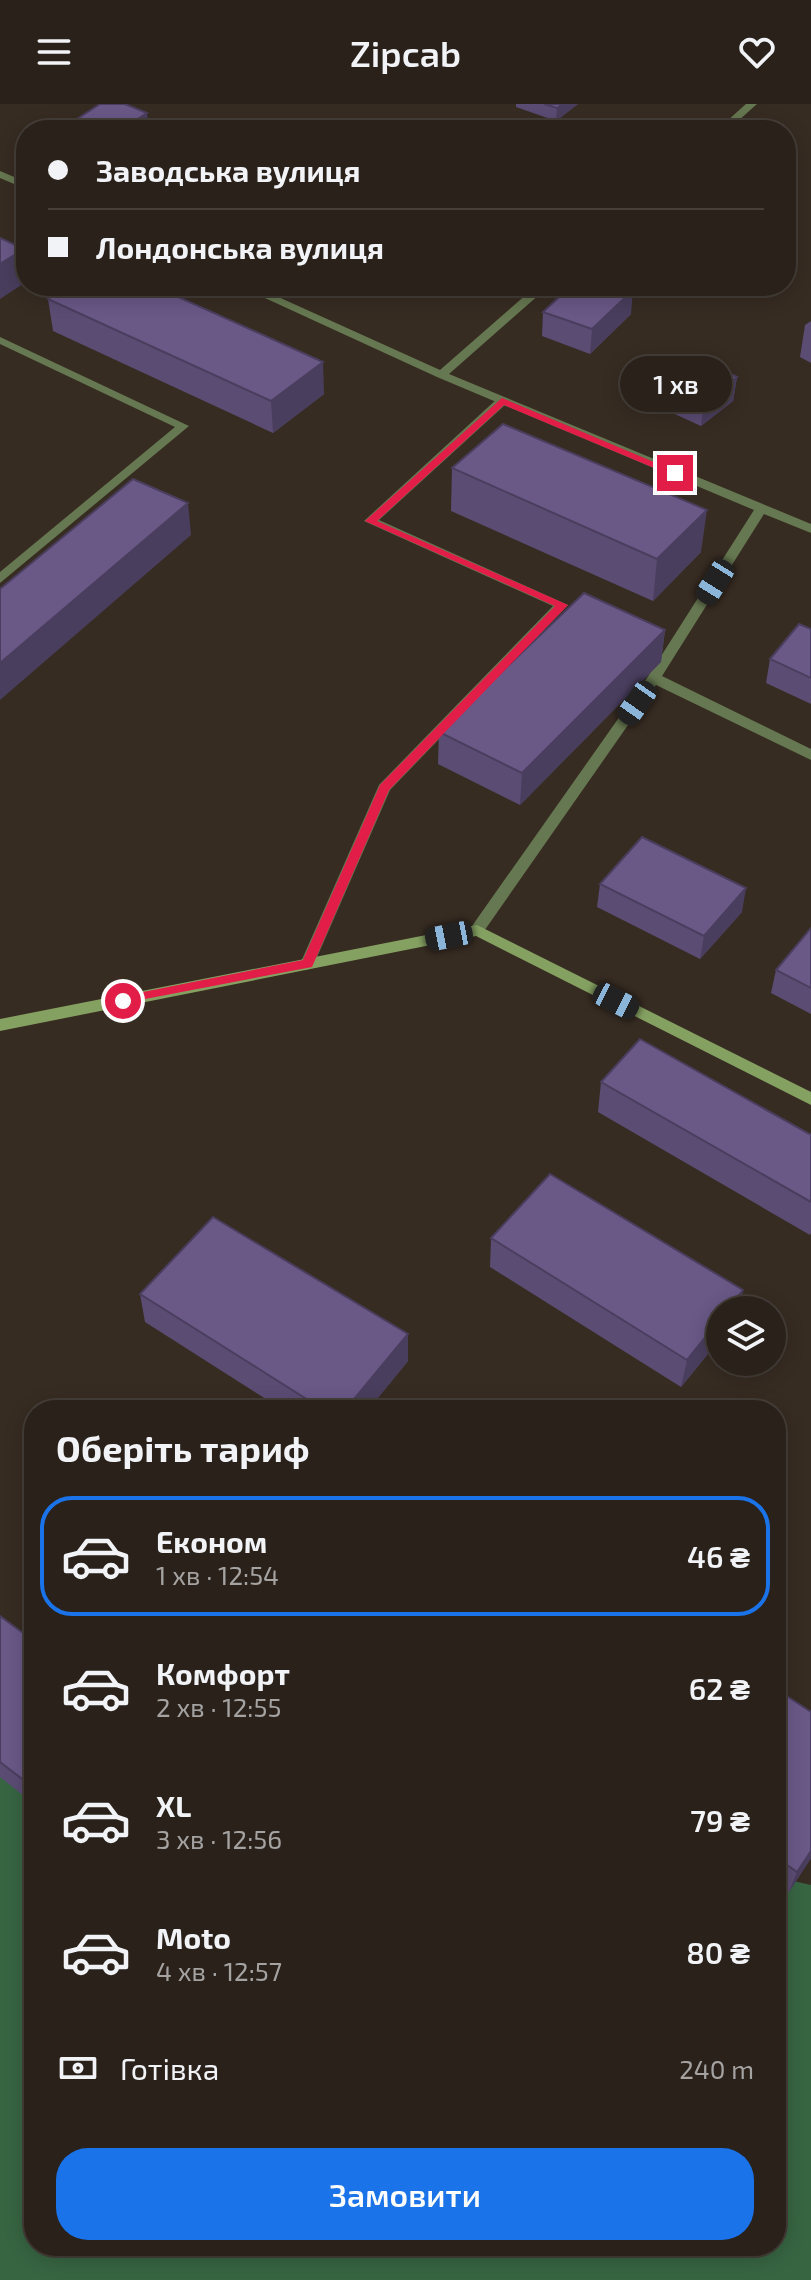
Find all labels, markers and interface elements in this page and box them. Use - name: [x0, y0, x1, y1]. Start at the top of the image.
- icon: menu: [32, 30, 76, 74]
- icon: heart: [735, 30, 779, 74]
- text: Zipcab: [350, 31, 461, 74]
- text: Заводська вулиця: [96, 152, 361, 188]
- text: Лондонська вулиця: [96, 229, 384, 265]
- callout: 1 хв: [619, 357, 731, 413]
- text: 1 хв: [653, 368, 699, 399]
- route end: [657, 455, 693, 491]
- car: [692, 555, 738, 609]
- car: [613, 676, 661, 730]
- car: [423, 920, 475, 952]
- car: [589, 979, 643, 1023]
- route start: [105, 983, 141, 1019]
- map controls: [706, 1296, 786, 1376]
- button: layers: [706, 1296, 786, 1376]
- text: Оберіть тариф: [56, 1426, 310, 1469]
- icon: car: [60, 1520, 132, 1592]
- text: Економ: [156, 1523, 267, 1559]
- text: 46 ₴: [687, 1538, 750, 1574]
- text: 1 хв · 12:54: [156, 1559, 279, 1590]
- icon: car: [60, 1652, 132, 1724]
- text: Комфорт: [156, 1655, 290, 1691]
- text: 62 ₴: [689, 1670, 750, 1706]
- text: 2 хв · 12:55: [156, 1691, 281, 1722]
- icon: car: [60, 1784, 132, 1856]
- text: XL: [156, 1787, 191, 1823]
- text: 79 ₴: [690, 1802, 750, 1838]
- text: 3 хв · 12:56: [156, 1823, 282, 1854]
- icon: car: [60, 1916, 132, 1988]
- text: Moto: [156, 1919, 231, 1955]
- text: 80 ₴: [686, 1934, 750, 1970]
- text: 4 хв · 12:57: [156, 1955, 282, 1986]
- icon: cash: [56, 2046, 100, 2090]
- text: Готівка: [120, 2050, 219, 2086]
- text: 240 m: [679, 2053, 754, 2084]
- button: Замовити: [56, 2148, 754, 2240]

